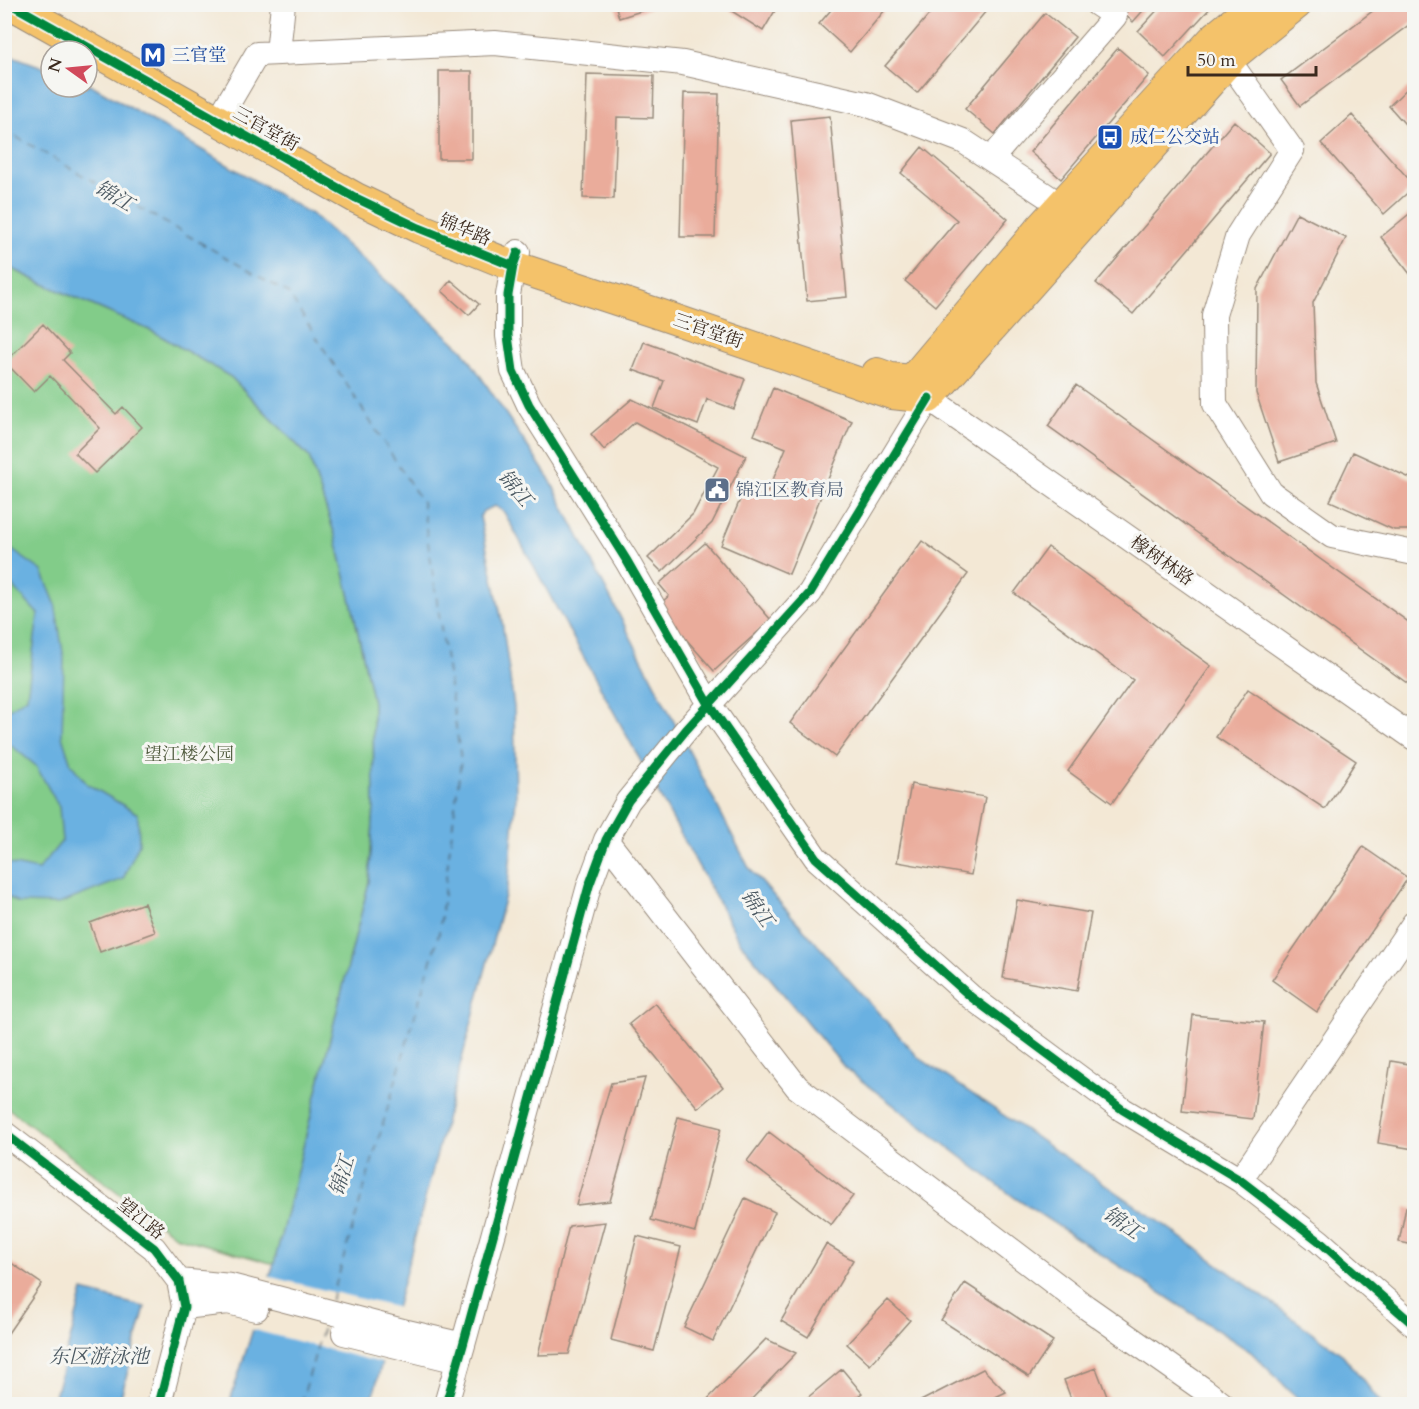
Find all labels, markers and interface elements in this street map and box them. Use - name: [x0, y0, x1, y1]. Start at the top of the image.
- north arrow: [39, 39, 99, 99]
- scale bar: [1188, 39, 1316, 77]
- metro station icon: 三官堂: [138, 40, 168, 70]
- place label: 三官堂: [172, 43, 226, 68]
- text: 50 m: [1197, 48, 1236, 73]
- text: N: [43, 56, 68, 75]
- street label: 三官堂街: [228, 101, 304, 157]
- bus stop icon: 成仁公交站: [1095, 122, 1125, 152]
- place label: 成仁公交站: [1130, 125, 1220, 150]
- water label: 锦江: [90, 174, 141, 219]
- street label: 锦华路: [435, 208, 495, 252]
- street label: 三官堂街: [670, 307, 746, 355]
- water label: 锦江: [492, 464, 540, 514]
- public building icon: 锦江区教育局: [702, 475, 732, 505]
- place label: 锦江区教育局: [736, 478, 844, 503]
- street label: 橡树林路: [1125, 530, 1199, 592]
- park label: 望江楼公园: [144, 742, 234, 767]
- water label: 锦江: [734, 884, 781, 935]
- water label: 锦江: [323, 1150, 362, 1199]
- street label: 望江路: [112, 1192, 170, 1246]
- water label: 锦江: [1098, 1200, 1149, 1247]
- water label: 东区游泳池: [49, 1343, 151, 1370]

